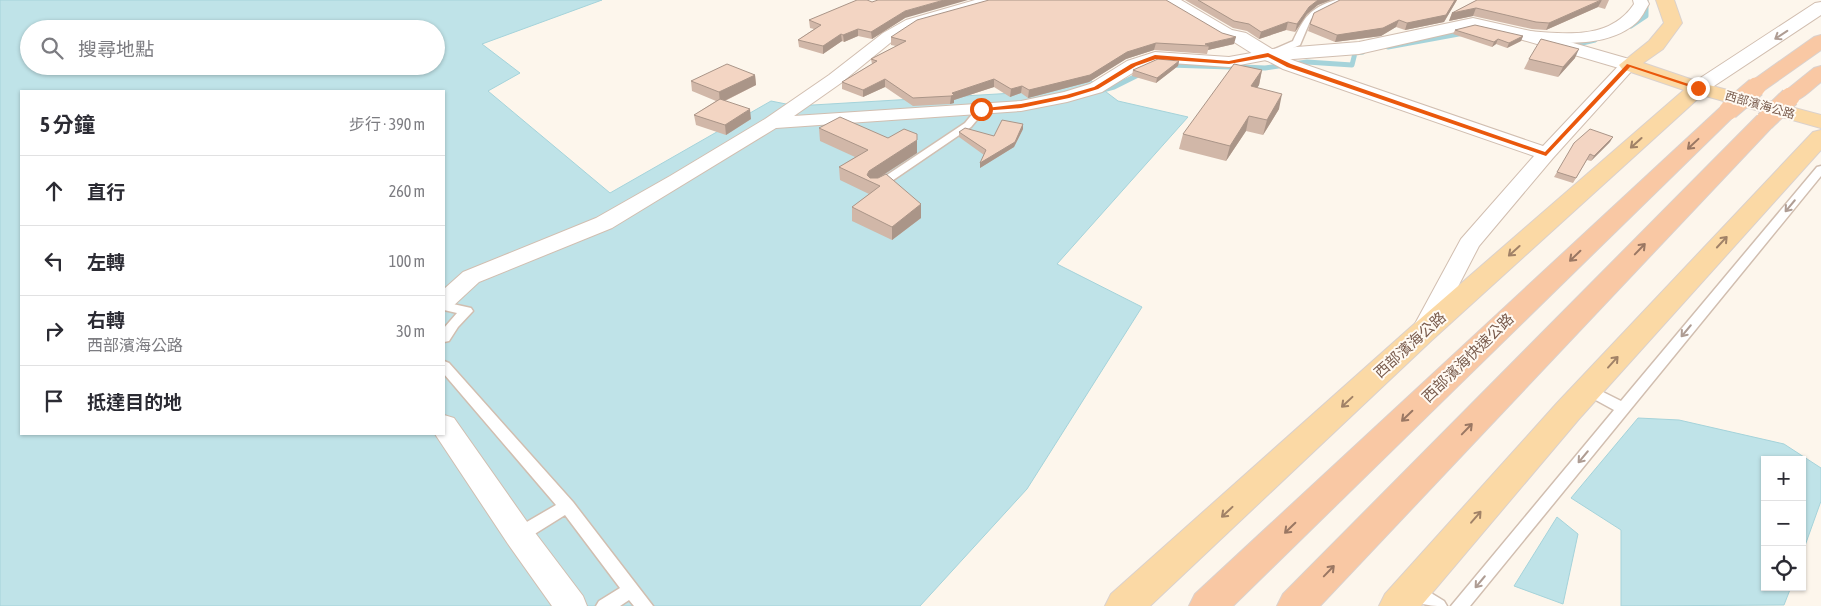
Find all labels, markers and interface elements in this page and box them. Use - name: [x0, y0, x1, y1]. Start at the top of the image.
- search box: [20, 20, 445, 75]
- one-way arrow: [1774, 30, 1788, 40]
- icon: search: [38, 34, 66, 62]
- text: 搜尋地點: [78, 38, 154, 60]
- route end: [1687, 77, 1710, 100]
- street label: 西部濱海公路: [1723, 88, 1797, 122]
- route start: [970, 98, 993, 121]
- text: 5 分鐘: [40, 112, 95, 136]
- text: 步行 · 390 m: [349, 115, 425, 133]
- one-way arrow: [1629, 137, 1642, 149]
- one-way arrow: [1687, 138, 1700, 150]
- icon: ahead: [40, 177, 68, 205]
- text: 直行: [87, 181, 125, 203]
- text: 260 m: [389, 182, 425, 200]
- one-way arrow: [1785, 199, 1796, 212]
- one-way arrow: [1716, 236, 1728, 249]
- one-way arrow: [1634, 243, 1646, 255]
- one-way arrow: [1508, 245, 1521, 257]
- icon: left: [40, 247, 68, 275]
- one-way arrow: [1569, 250, 1582, 262]
- text: 左轉: [87, 251, 125, 273]
- text: 100 m: [389, 252, 425, 270]
- street label: 西部濱海公路: [1371, 308, 1449, 381]
- text: 右轉: [87, 309, 125, 331]
- street label: 西部濱海快速公路: [1419, 310, 1517, 405]
- icon: right: [40, 317, 68, 345]
- text: 30 m: [396, 322, 425, 340]
- one-way arrow: [1681, 325, 1692, 338]
- text: 西部濱海公路: [87, 336, 183, 354]
- one-way arrow: [1607, 356, 1619, 369]
- icon: arrive: [40, 387, 68, 415]
- text: 抵達目的地: [87, 391, 182, 413]
- one-way arrow: [1341, 396, 1354, 408]
- one-way arrow: [1401, 410, 1414, 422]
- one-way arrow: [1461, 423, 1473, 435]
- one-way arrow: [1577, 450, 1589, 463]
- map controls: [1761, 456, 1806, 591]
- button: +: [1761, 456, 1806, 501]
- button: −: [1761, 501, 1806, 546]
- one-way arrow: [1221, 506, 1234, 518]
- one-way arrow: [1470, 510, 1482, 523]
- one-way arrow: [1283, 522, 1296, 534]
- button: locate: [1761, 546, 1806, 591]
- one-way arrow: [1323, 565, 1336, 577]
- one-way arrow: [1474, 575, 1485, 588]

